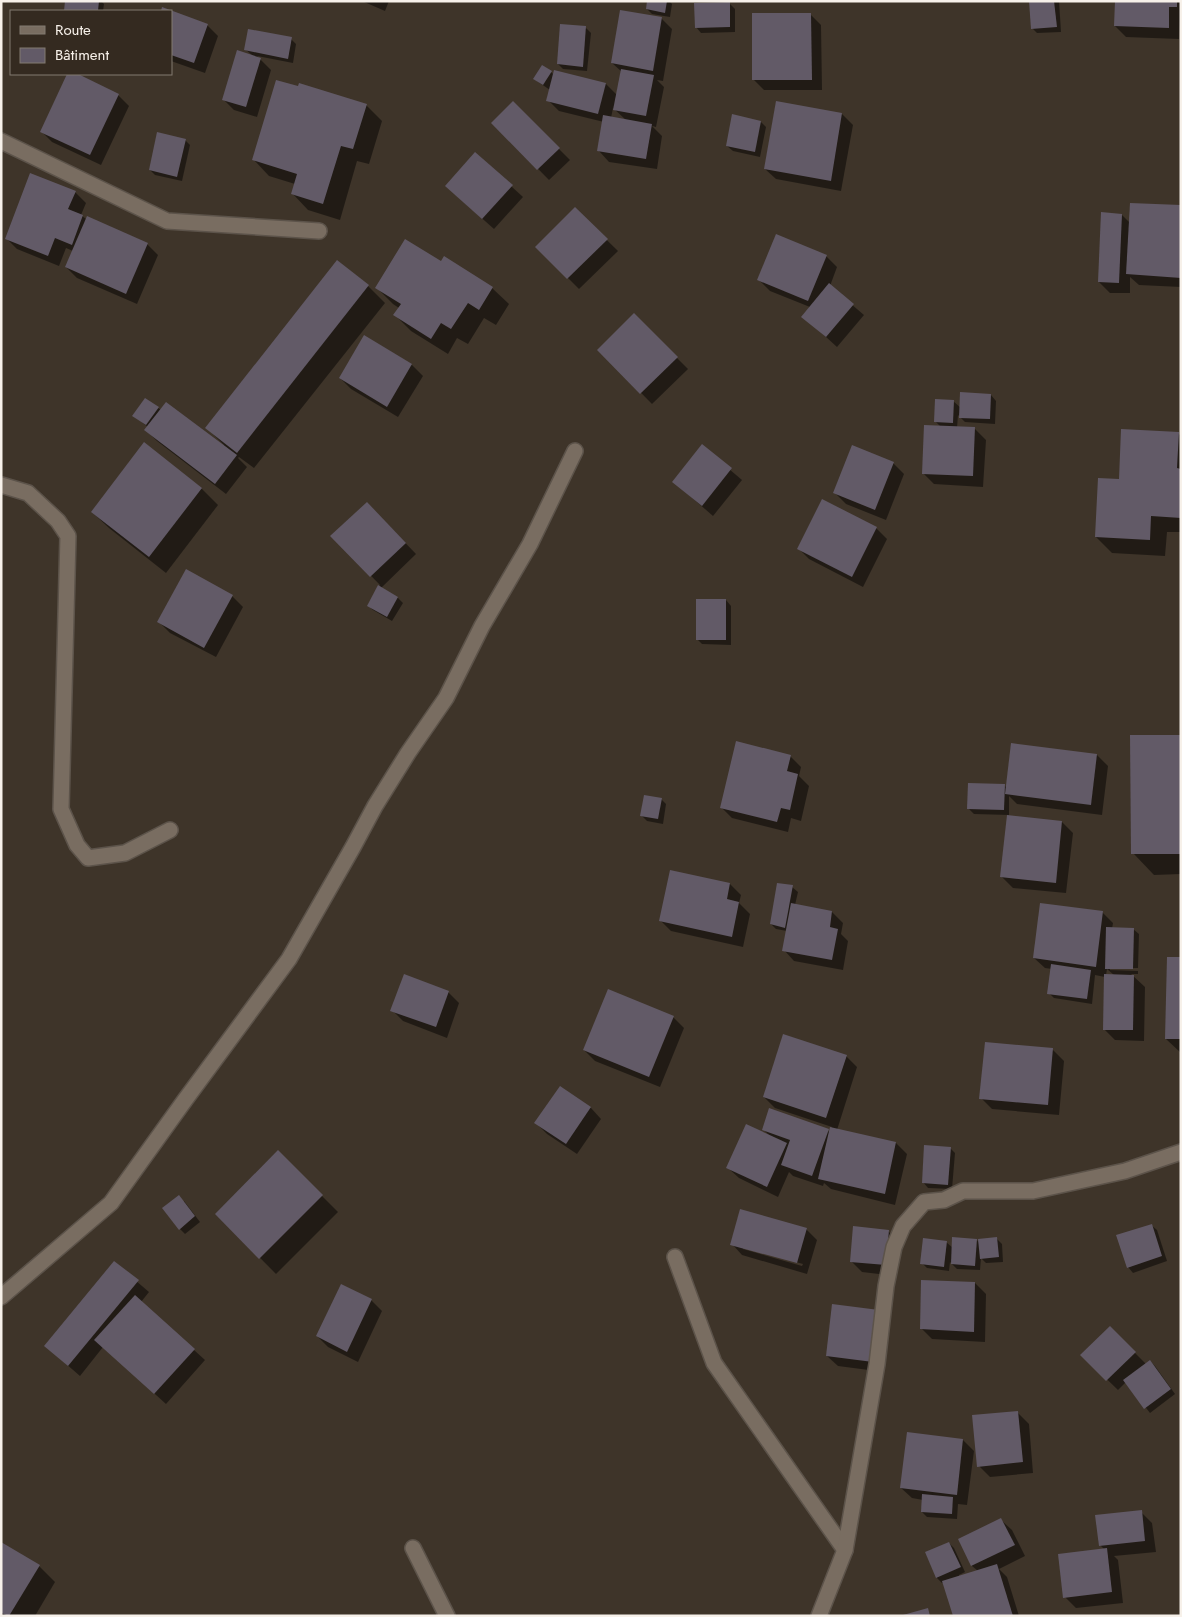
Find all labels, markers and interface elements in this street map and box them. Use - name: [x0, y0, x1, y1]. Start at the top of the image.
- legend: [10, 10, 172, 75]
- text: Route: [55, 19, 91, 41]
- text: Bâtiment: [55, 44, 109, 66]

